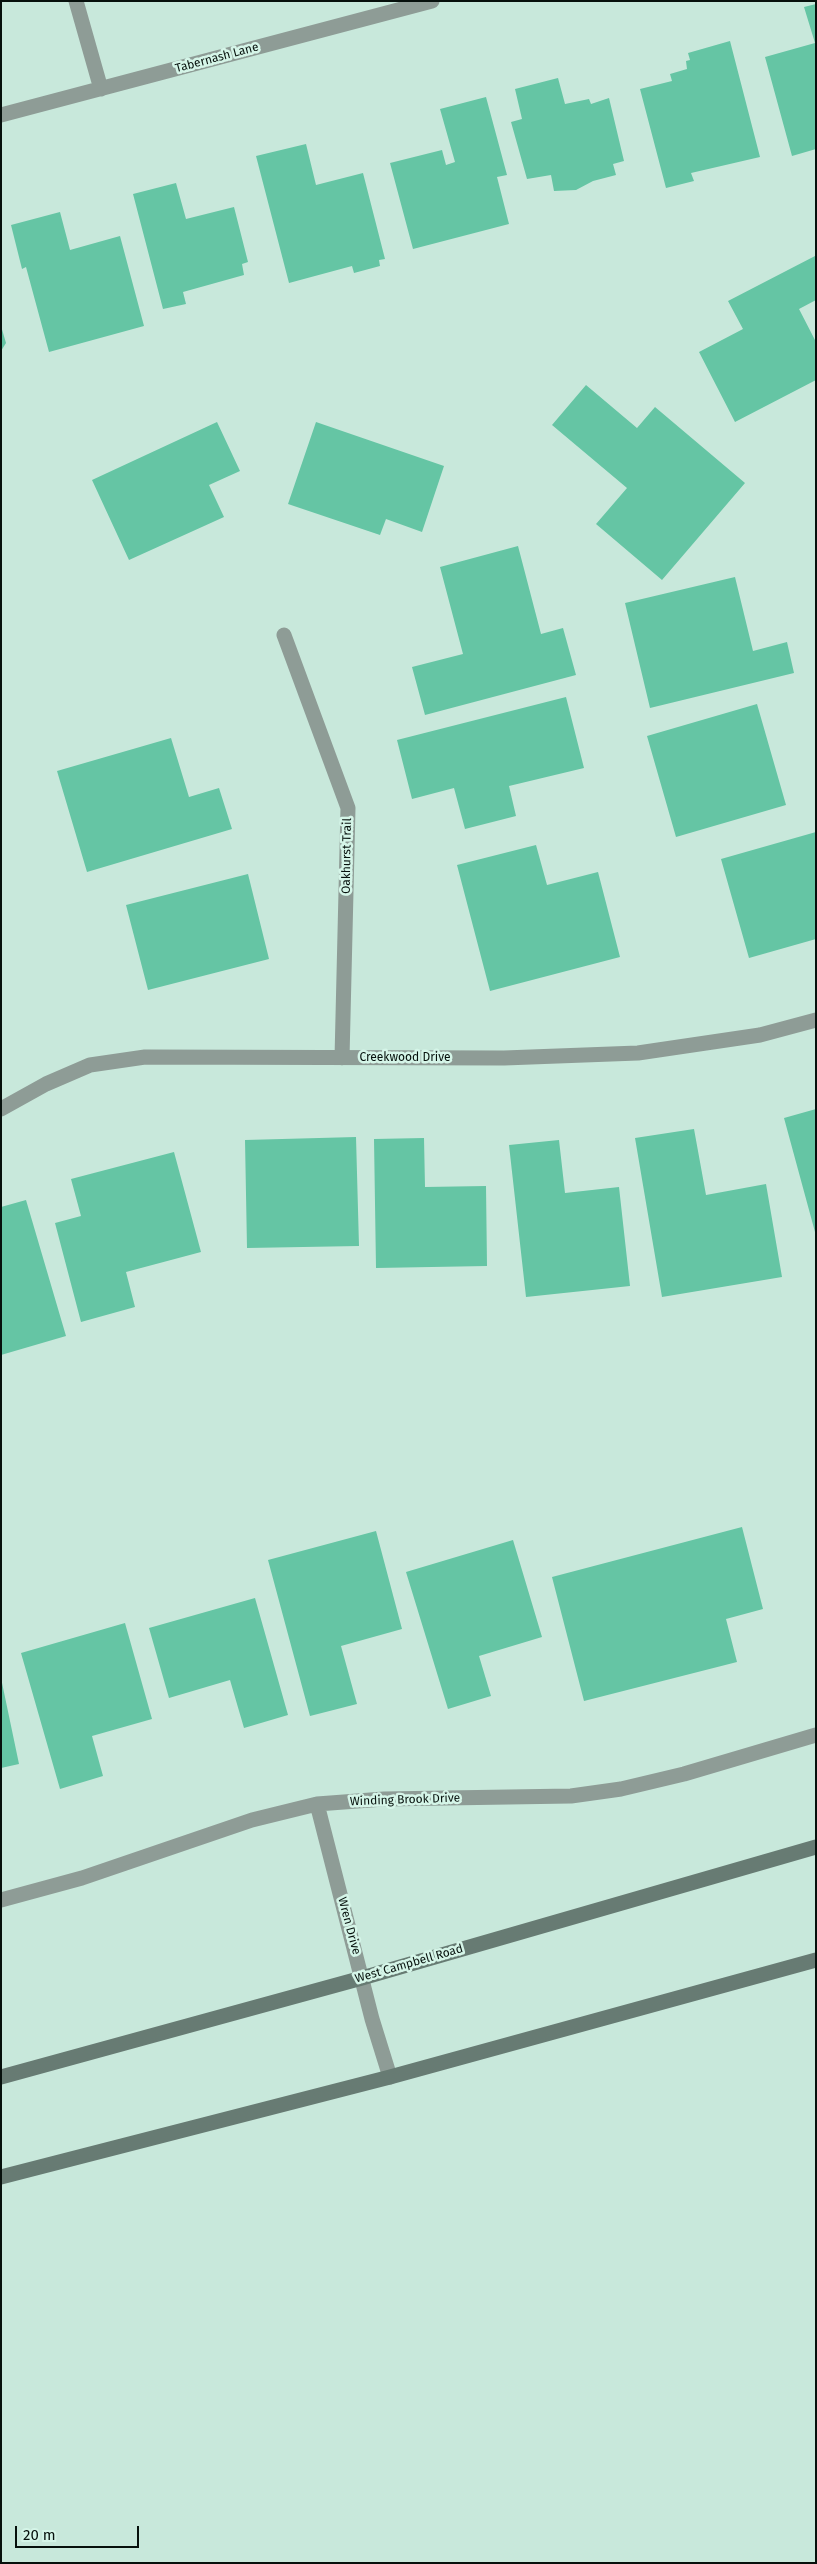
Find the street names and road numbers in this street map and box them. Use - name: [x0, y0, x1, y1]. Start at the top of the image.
- street label: Tabernash Lane: [174, 40, 260, 76]
- street label: Oakhurst Trail: [339, 818, 355, 894]
- street label: Creekwood Drive: [359, 1051, 451, 1065]
- street label: Winding Brook Drive: [350, 1791, 460, 1809]
- street label: Wren Drive: [334, 1896, 364, 1956]
- street label: West Campbell Road: [353, 1942, 465, 1986]

